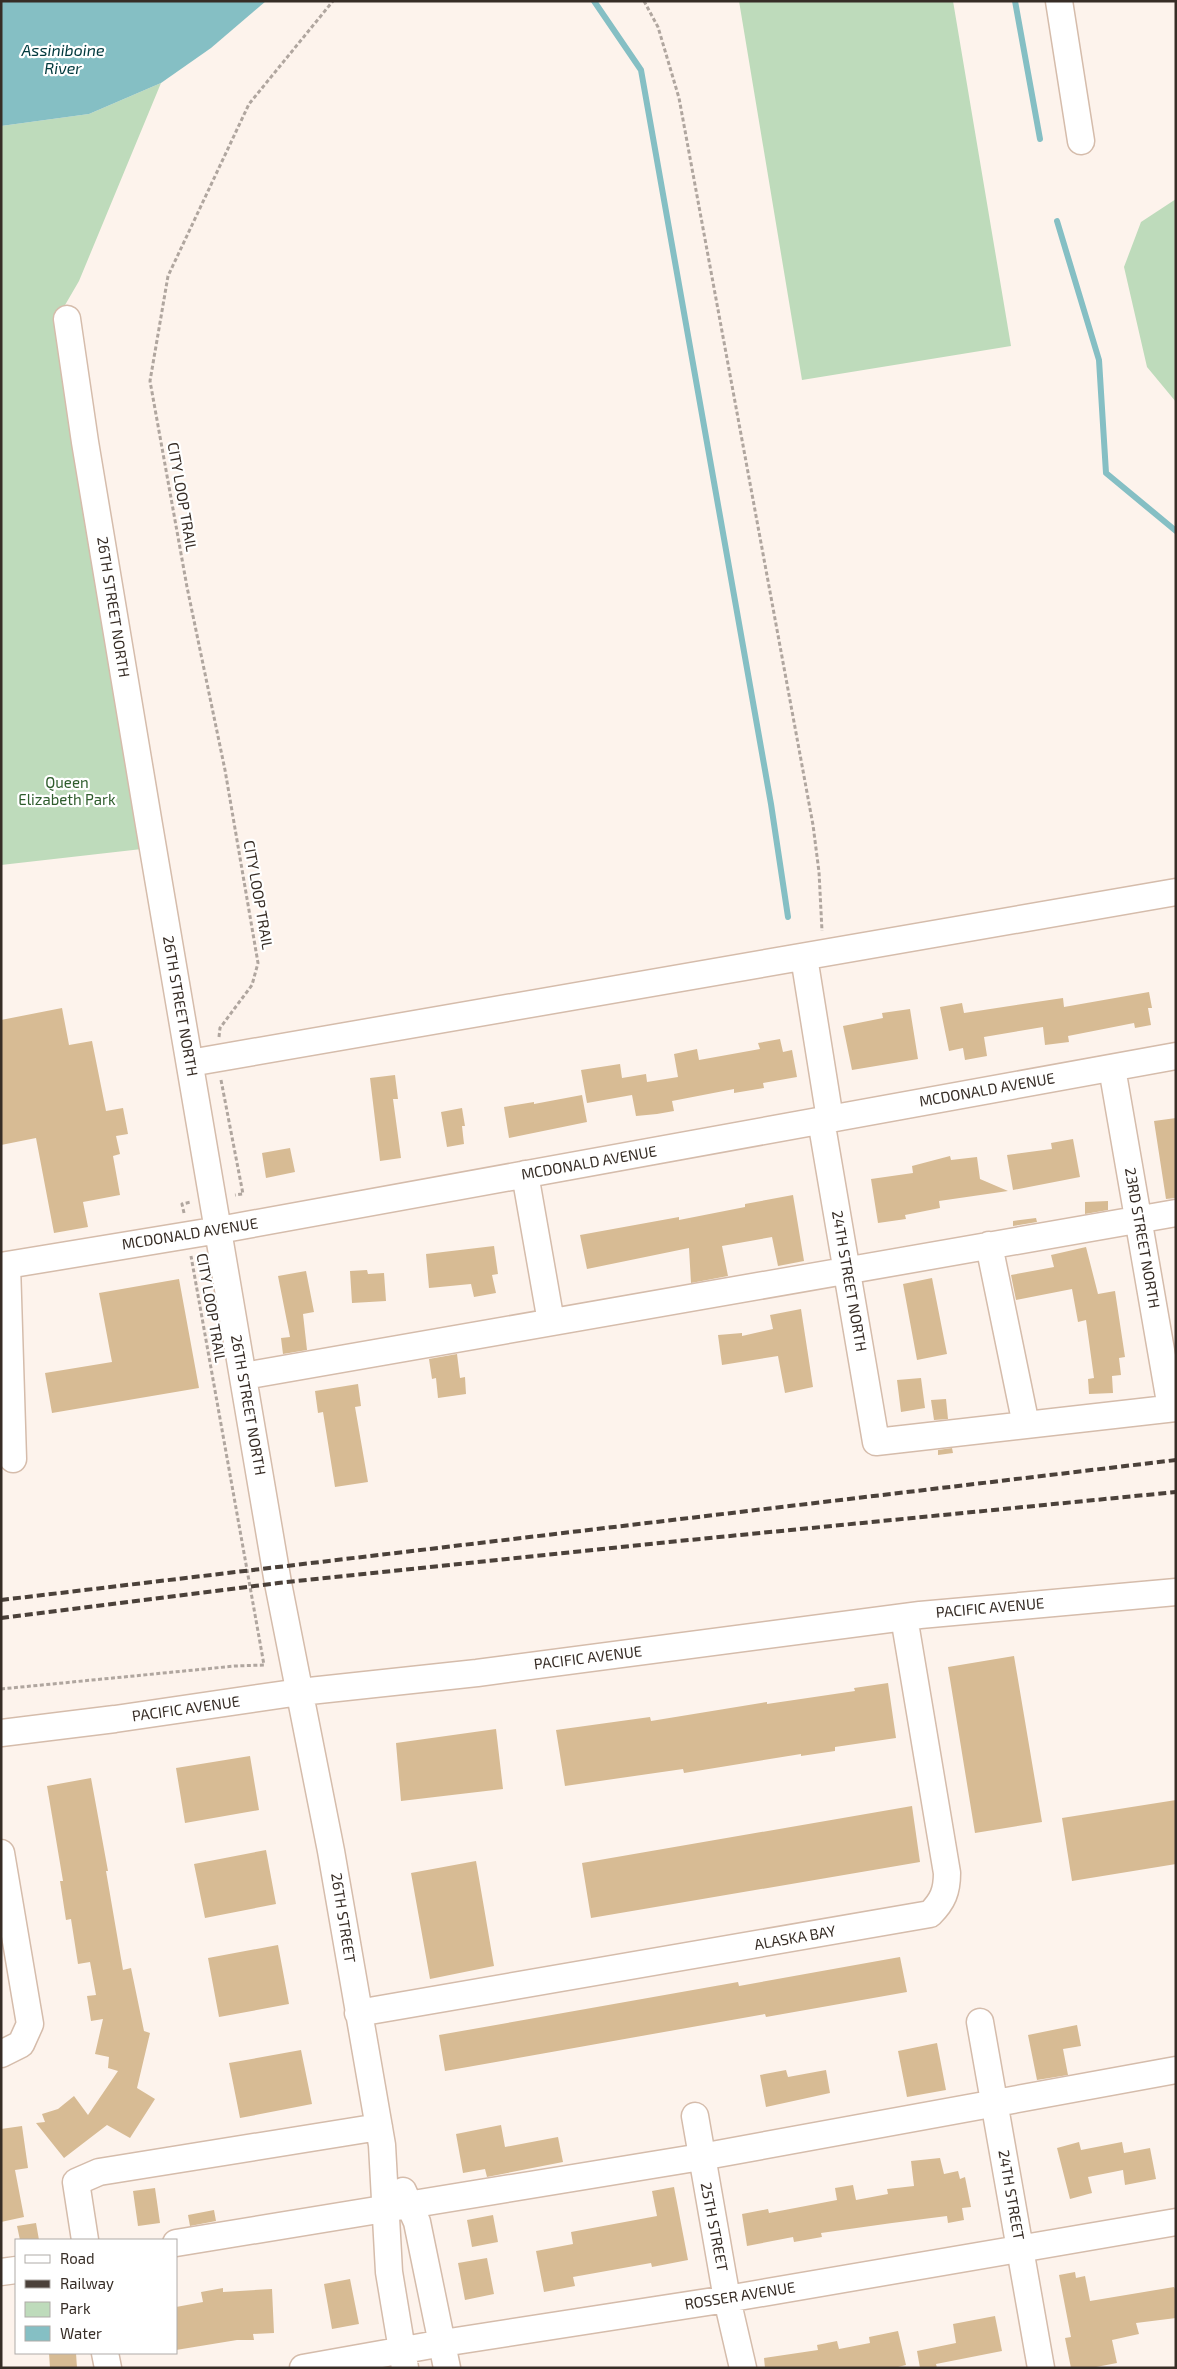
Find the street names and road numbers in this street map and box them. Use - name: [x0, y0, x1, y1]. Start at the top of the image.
- street label: CITY LOOP TRAIL: [165, 441, 202, 553]
- street label: 26TH STREET NORTH: [94, 535, 134, 679]
- street label: CITY LOOP TRAIL: [241, 839, 278, 951]
- street label: 26TH STREET NORTH: [160, 934, 202, 1078]
- street label: MCDONALD AVENUE: [918, 1068, 1056, 1110]
- street label: MCDONALD AVENUE: [520, 1141, 658, 1183]
- street label: 23RD STREET NORTH: [1122, 1166, 1164, 1310]
- street label: 24TH STREET NORTH: [829, 1209, 871, 1353]
- street label: MCDONALD AVENUE: [120, 1213, 259, 1253]
- street label: CITY LOOP TRAIL: [194, 1252, 231, 1364]
- street label: 26TH STREET NORTH: [228, 1333, 270, 1477]
- street label: PACIFIC AVENUE: [935, 1593, 1045, 1621]
- street label: PACIFIC AVENUE: [533, 1641, 643, 1673]
- street label: PACIFIC AVENUE: [131, 1692, 241, 1725]
- street label: 26TH STREET: [328, 1871, 360, 1964]
- street label: ALASKA BAY: [753, 1921, 837, 1953]
- street label: 24TH STREET: [995, 2148, 1029, 2242]
- street label: 25TH STREET: [698, 2181, 733, 2273]
- street label: ROSSER AVENUE: [683, 2277, 797, 2313]

